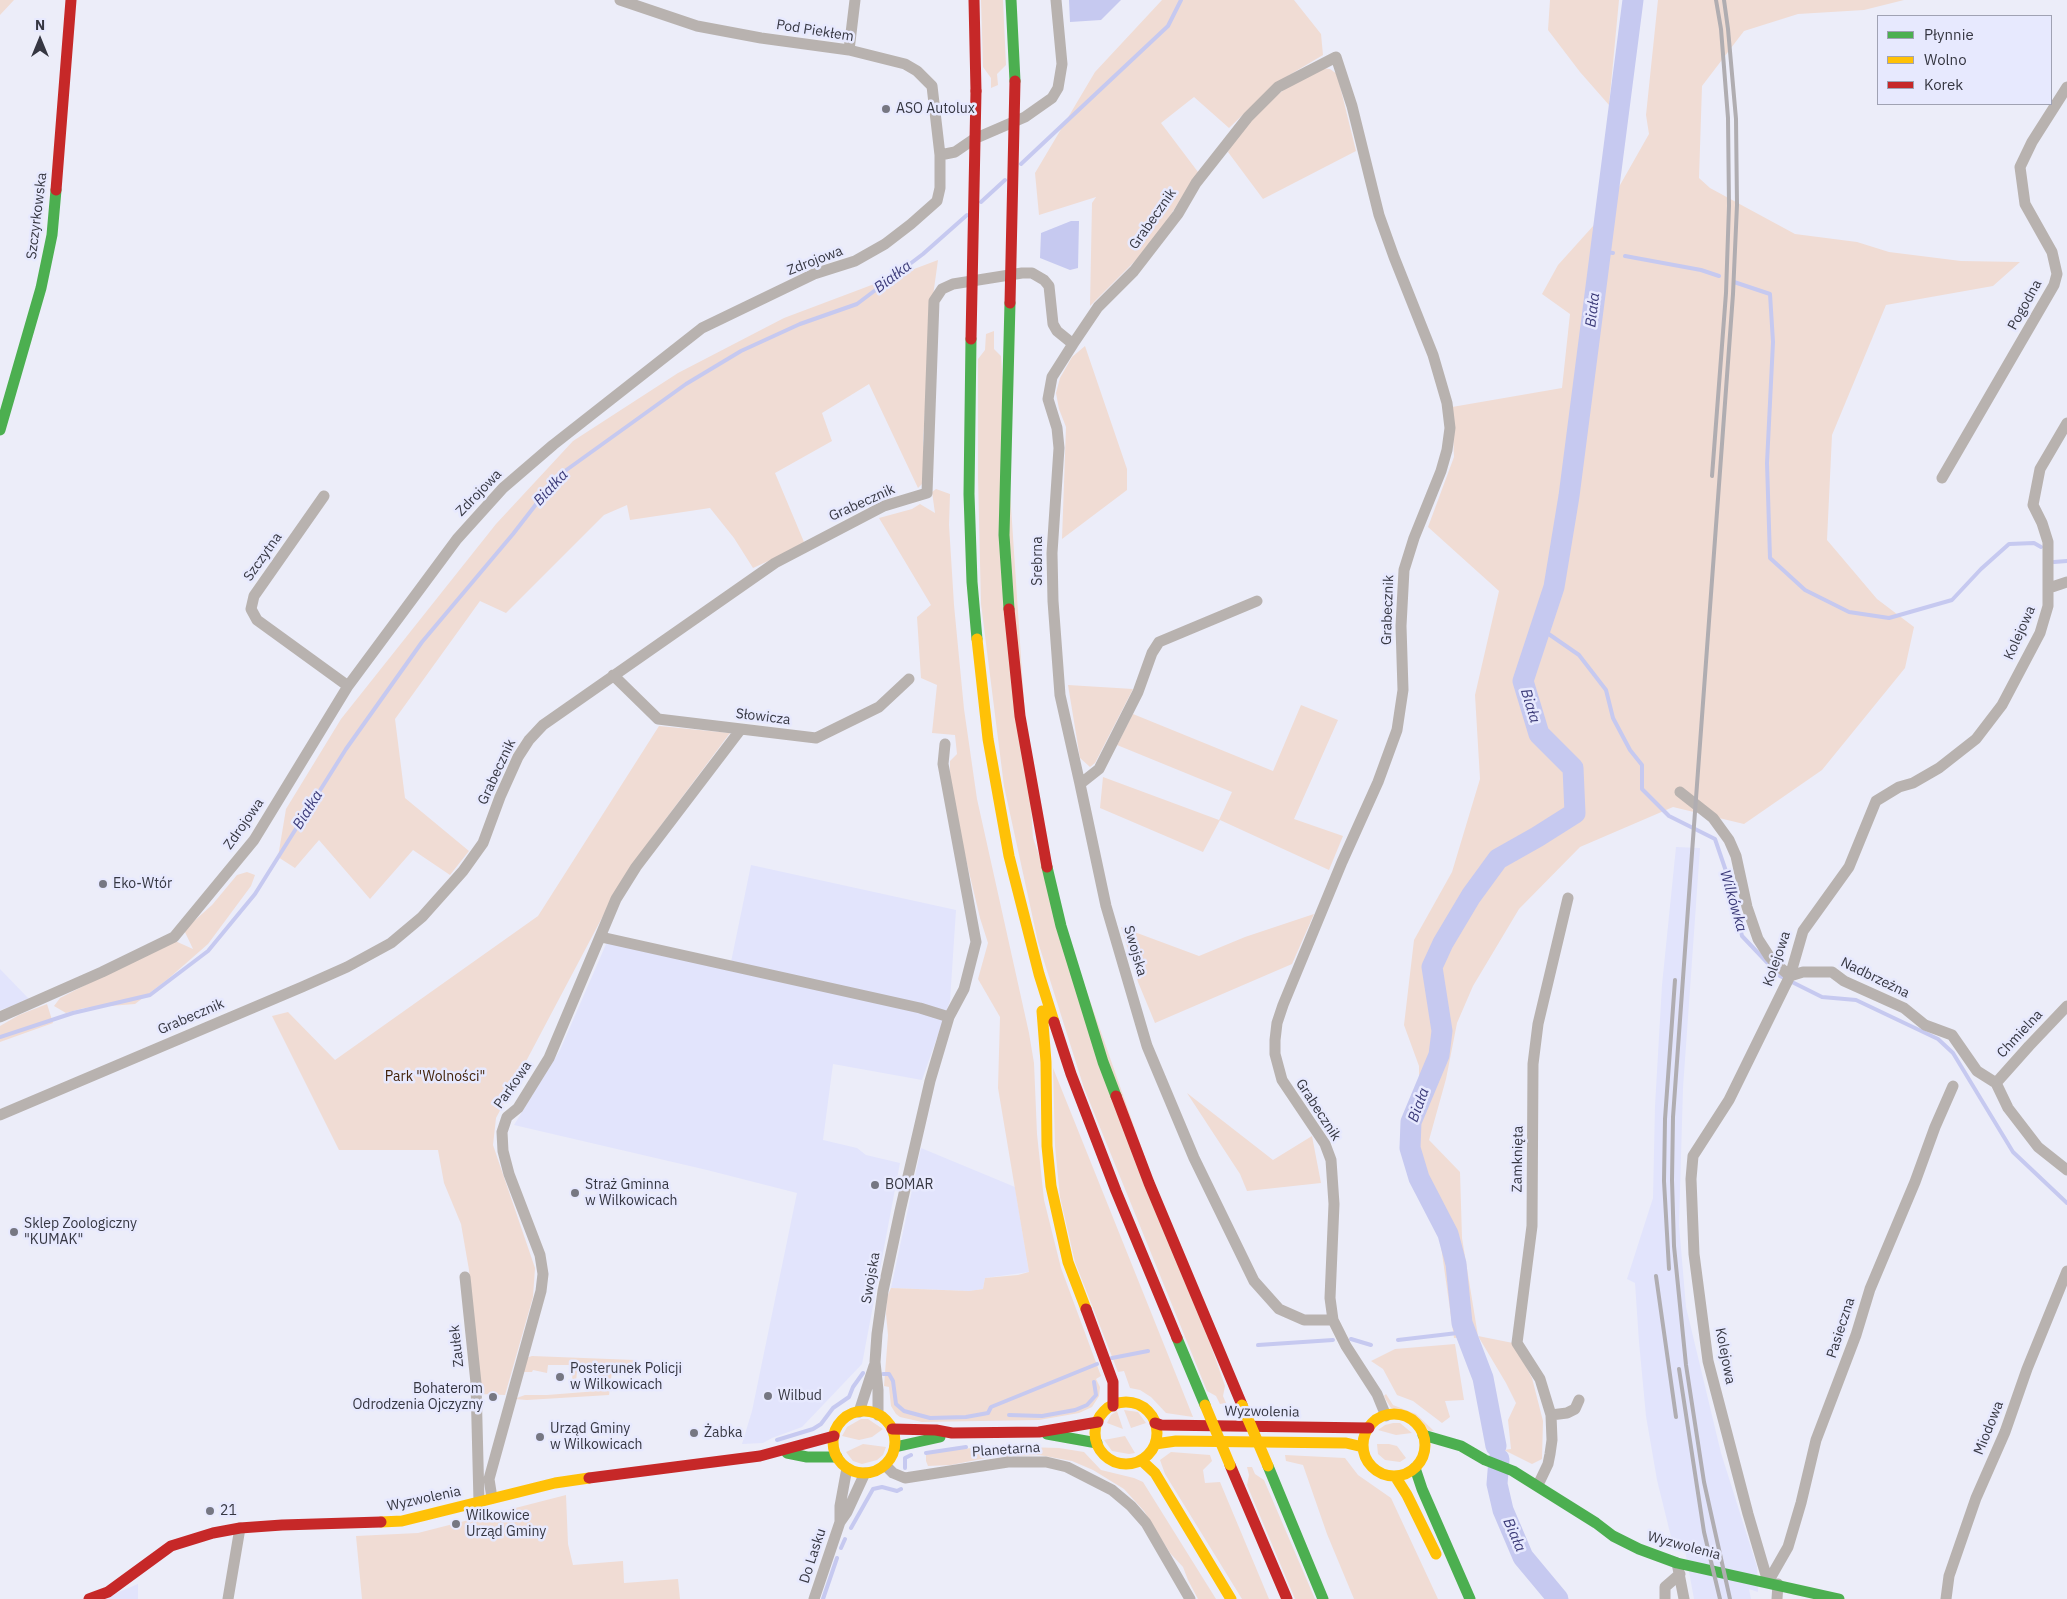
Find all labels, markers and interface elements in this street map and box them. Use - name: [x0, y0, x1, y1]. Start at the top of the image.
- north arrow: [15, 15, 65, 65]
- legend: [1877, 15, 2052, 105]
- text: N: [35, 16, 45, 34]
- street label: Pod Piekłem: [775, 17, 855, 45]
- text: Płynnie: [1924, 25, 1974, 44]
- text: Wolno: [1924, 50, 1967, 69]
- text: Korek: [1924, 75, 1963, 94]
- place label: ASO Autolux: [896, 101, 975, 117]
- marker: ASO Autolux: [880, 103, 892, 115]
- street label: Szczyrkowska: [23, 172, 51, 260]
- street label: Grabecznik: [1126, 185, 1180, 253]
- street label: Zdrojowa: [785, 243, 845, 279]
- water label: Białka: [871, 257, 915, 297]
- street label: Pogodna: [2004, 277, 2046, 333]
- water label: Biała: [1582, 292, 1604, 328]
- street label: Zdrojowa: [453, 466, 505, 520]
- water label: Białka: [530, 466, 572, 510]
- street label: Grabecznik: [826, 481, 898, 525]
- street label: Szczytna: [240, 530, 286, 584]
- street label: Srebrna: [1030, 536, 1046, 586]
- street label: Grabecznik: [1378, 574, 1398, 646]
- street label: Kolejowa: [2001, 603, 2039, 663]
- water label: Biała: [1516, 687, 1544, 725]
- street label: Słowicza: [735, 705, 791, 729]
- street label: Grabecznik: [474, 737, 520, 807]
- water label: Białka: [289, 787, 327, 833]
- street label: Zdrojowa: [220, 795, 268, 853]
- water label: Wilkówka: [1716, 868, 1750, 934]
- place label: Eko-Wtór: [113, 876, 172, 892]
- marker: Eko-Wtór: [97, 878, 109, 890]
- street label: Swojska: [1120, 924, 1150, 978]
- street label: Kolejowa: [1760, 929, 1794, 989]
- street label: Nadbrzeżna: [1838, 954, 1912, 1002]
- street label: Grabecznik: [155, 996, 227, 1038]
- street label: Chmielna: [1994, 1007, 2046, 1061]
- street label: Parkowa: [491, 1058, 535, 1112]
- park label: Park "Wolności": [385, 1069, 485, 1085]
- street label: Grabecznik: [1292, 1076, 1344, 1144]
- water label: Biała: [1405, 1086, 1433, 1124]
- street label: Zamknięta: [1509, 1125, 1527, 1193]
- place label: Straż Gminna w Wilkowicach: [585, 1177, 678, 1210]
- place label: BOMAR: [885, 1177, 933, 1193]
- marker: BOMAR: [869, 1179, 881, 1191]
- marker: Straż Gminna w Wilkowicach: [569, 1187, 581, 1199]
- place label: Sklep Zoologiczny "KUMAK": [24, 1216, 137, 1248]
- marker: Sklep Zoologiczny "KUMAK": [8, 1226, 20, 1238]
- street label: Swojska: [858, 1251, 884, 1305]
- street label: Pasieczna: [1823, 1296, 1859, 1360]
- street label: Zaułek: [446, 1324, 468, 1368]
- street label: Kolejowa: [1711, 1326, 1739, 1386]
- place label: Posterunek Policji w Wilkowicach: [570, 1361, 682, 1394]
- marker: Posterunek Policji w Wilkowicach: [554, 1371, 566, 1383]
- place label: Bohaterom Odrodzenia Ojczyzny: [352, 1381, 483, 1414]
- place label: Wilbud: [778, 1388, 822, 1404]
- marker: Wilbud: [762, 1390, 774, 1402]
- marker: Bohaterom Odrodzenia Ojczyzny: [487, 1391, 499, 1403]
- street label: Miodowa: [1971, 1399, 2007, 1457]
- street label: Wyzwolenia: [1224, 1403, 1300, 1421]
- place label: Urząd Gminy w Wilkowicach: [550, 1421, 643, 1454]
- place label: Żabka: [704, 1425, 742, 1441]
- marker: Żabka: [688, 1427, 700, 1439]
- marker: Urząd Gminy w Wilkowicach: [534, 1431, 546, 1443]
- street label: Planetarna: [971, 1439, 1041, 1461]
- street label: Wyzwolenia: [386, 1483, 462, 1515]
- place label: 21: [220, 1503, 237, 1519]
- marker: 21: [204, 1505, 216, 1517]
- place label: Wilkowice Urząd Gminy: [466, 1508, 546, 1540]
- water label: Biała: [1499, 1515, 1529, 1555]
- marker: Wilkowice Urząd Gminy: [450, 1518, 462, 1530]
- street label: Do Lasku: [796, 1526, 830, 1586]
- street label: Wyzwolenia: [1646, 1528, 1722, 1564]

